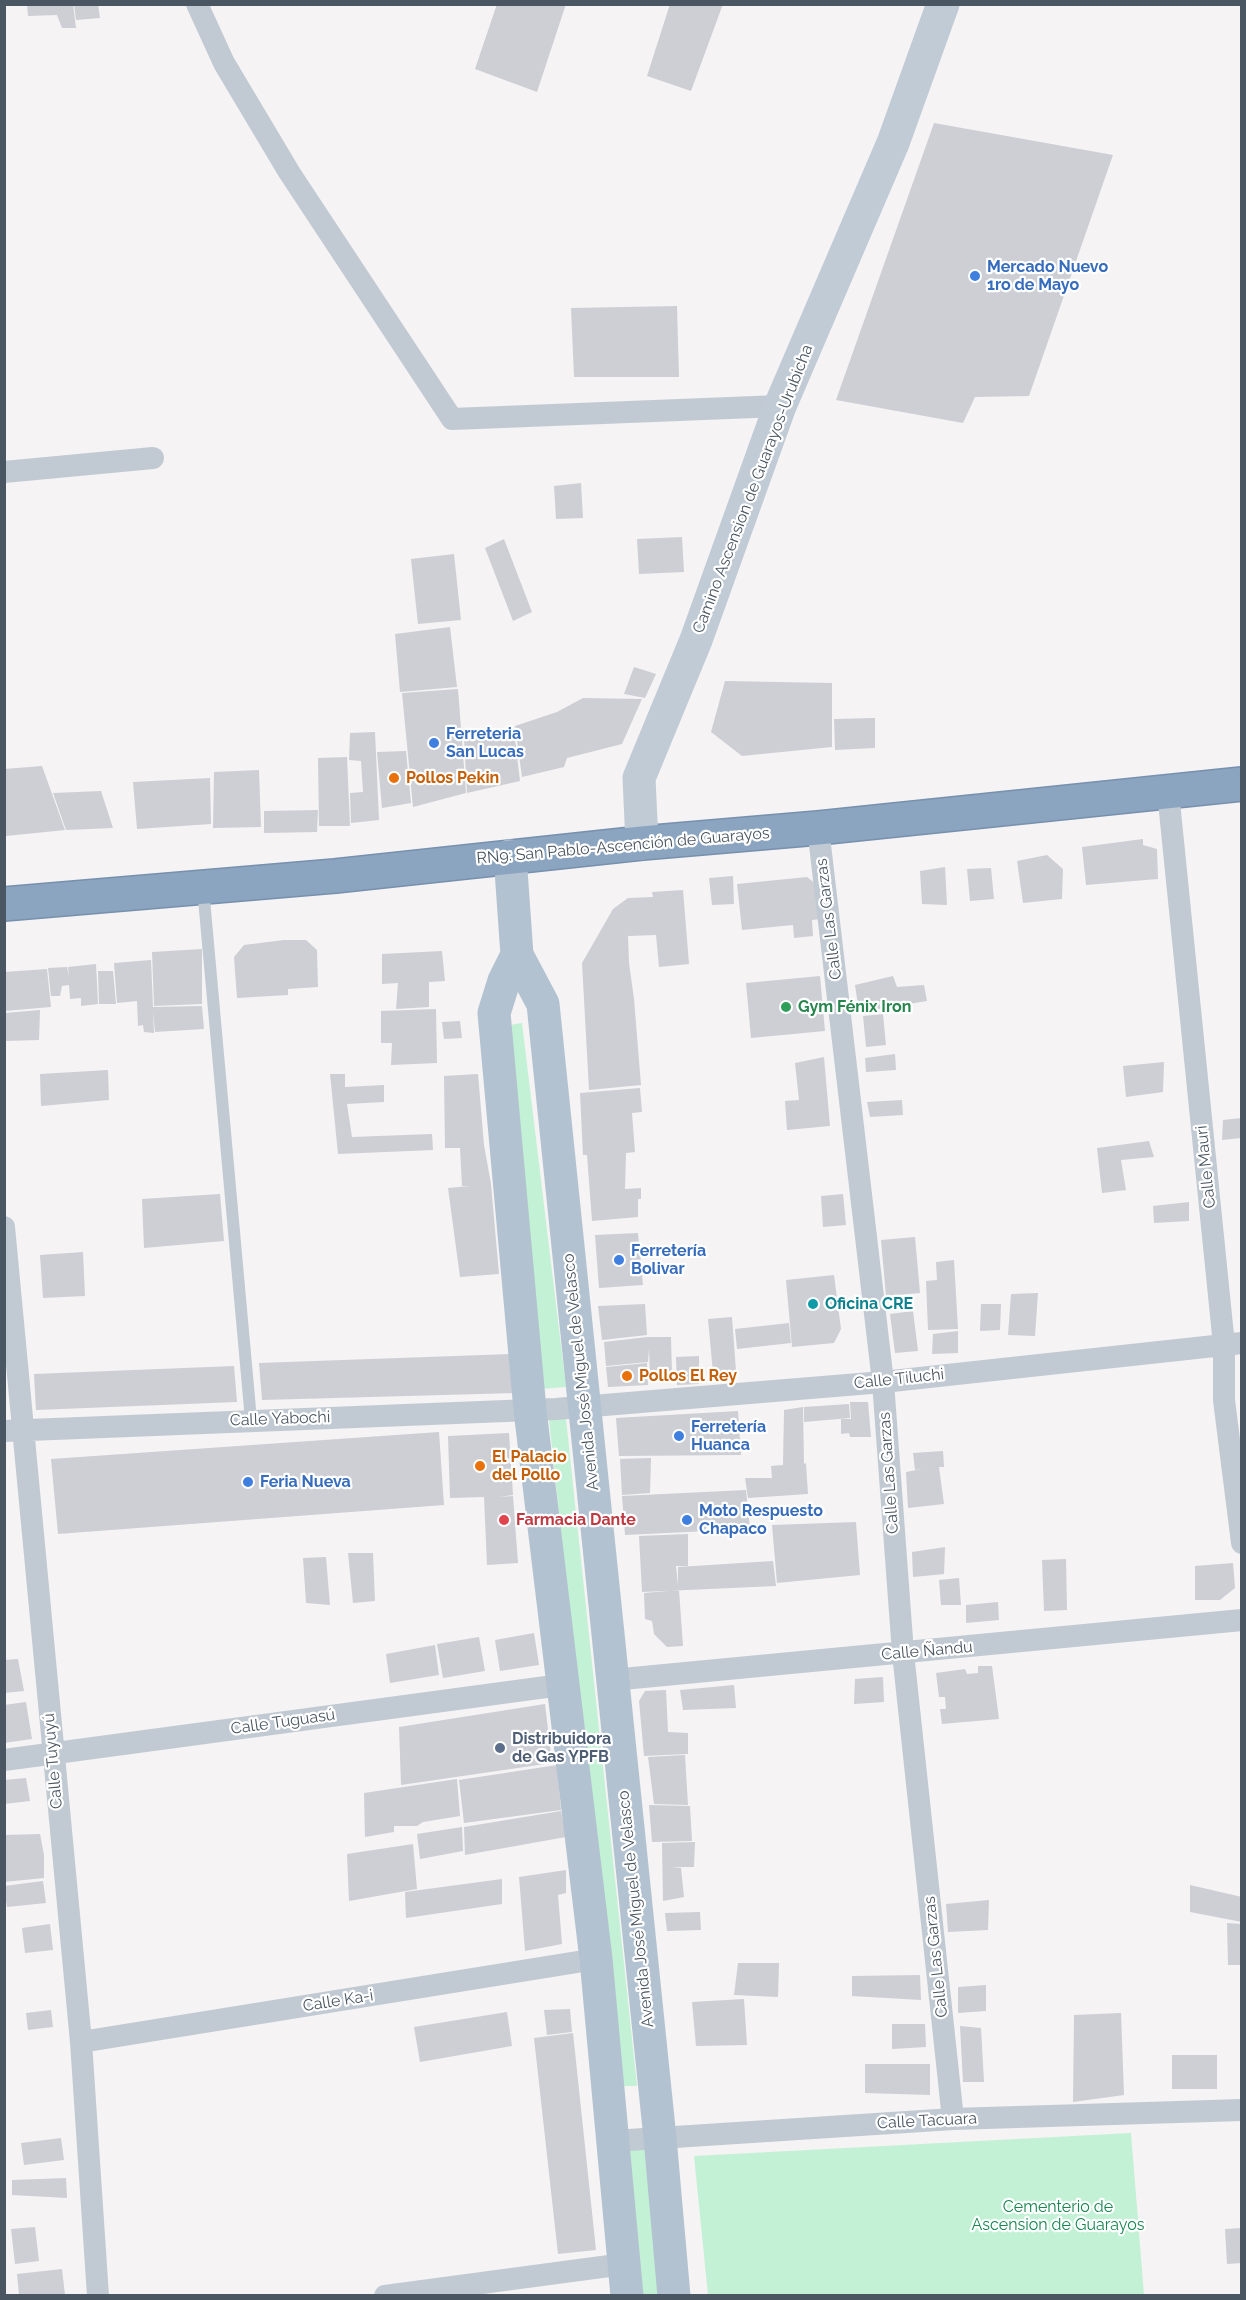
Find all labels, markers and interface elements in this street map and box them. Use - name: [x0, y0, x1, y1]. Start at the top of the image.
- place label: Mercado Nuevo 1ro de Mayo: [987, 257, 1108, 295]
- marker: Mercado Nuevo 1ro de Mayo: [968, 269, 982, 283]
- street label: Camino Ascension de Guarayos-Urubicha: [689, 342, 817, 636]
- place label: Ferreteria San Lucas: [446, 724, 524, 762]
- marker: Ferreteria San Lucas: [427, 736, 441, 750]
- place label: Pollos Pekin: [406, 768, 499, 788]
- marker: Pollos Pekin: [387, 771, 401, 785]
- street label: RN9: San Pablo-Ascención de Guarayos: [476, 824, 770, 868]
- street label: Calle Las Garzas: [812, 857, 846, 981]
- place label: Gym Fénix Iron: [798, 997, 911, 1017]
- marker: Gym Fénix Iron: [779, 1000, 793, 1014]
- street label: Calle Mauri: [1192, 1125, 1220, 1209]
- place label: Ferretería Bolivar: [631, 1241, 706, 1279]
- street label: Avenida José Miguel de Velasco: [559, 1253, 603, 1491]
- marker: Ferretería Bolivar: [612, 1253, 626, 1267]
- place label: Oficina CRE: [825, 1294, 913, 1314]
- marker: Oficina CRE: [806, 1297, 820, 1311]
- street label: Calle Tiluchi: [853, 1365, 945, 1393]
- place label: Pollos El Rey: [639, 1366, 737, 1386]
- marker: Pollos El Rey: [620, 1369, 634, 1383]
- street label: Calle Yabochi: [229, 1408, 331, 1430]
- street label: Calle Las Garzas: [875, 1412, 903, 1534]
- place label: Ferretería Huanca: [691, 1417, 766, 1455]
- marker: Ferretería Huanca: [672, 1429, 686, 1443]
- place label: El Palacio del Pollo: [492, 1447, 567, 1485]
- marker: El Palacio del Pollo: [473, 1459, 487, 1473]
- place label: Feria Nueva: [260, 1472, 351, 1492]
- marker: Feria Nueva: [241, 1475, 255, 1489]
- place label: Moto Respuesto Chapaco: [699, 1501, 823, 1539]
- place label: Farmacia Dante: [516, 1510, 636, 1530]
- marker: Farmacia Dante: [497, 1513, 511, 1527]
- marker: Moto Respuesto Chapaco: [680, 1513, 694, 1527]
- street label: Calle Ñandu: [881, 1637, 973, 1665]
- street label: Calle Tuguasú: [230, 1705, 336, 1739]
- street label: Calle Tuyuyú: [39, 1712, 67, 1810]
- place label: Distribuidora de Gas YPFB: [512, 1729, 611, 1767]
- marker: Distribuidora de Gas YPFB: [493, 1741, 507, 1755]
- street label: Avenida José Miguel de Velasco: [614, 1790, 658, 2028]
- street label: Calle Las Garzas: [920, 1895, 952, 2019]
- street label: Calle Ka-i: [301, 1986, 375, 2016]
- street label: Calle Tacuara: [877, 2109, 977, 2133]
- park label: Cementerio de Ascension de Guarayos: [972, 2197, 1144, 2235]

